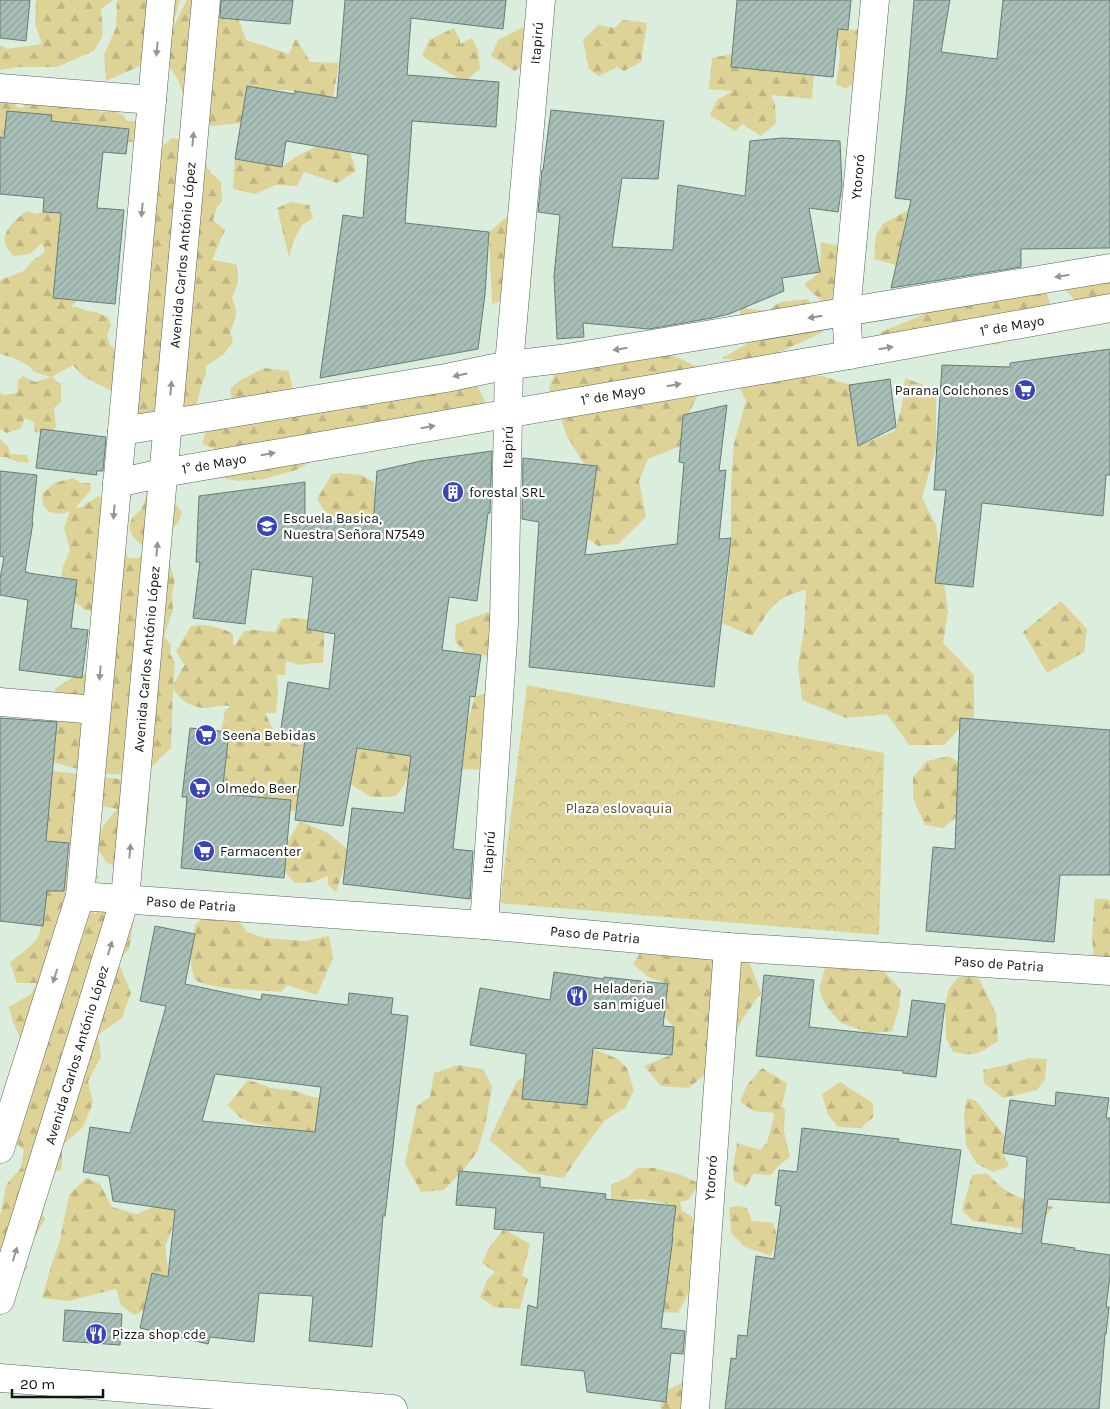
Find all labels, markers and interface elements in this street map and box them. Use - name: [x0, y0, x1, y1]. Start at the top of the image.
- street label: Itapirú: [527, 21, 547, 65]
- one-way arrow: [152, 41, 160, 57]
- one-way arrow: [190, 130, 198, 146]
- street label: Ytororó: [848, 154, 868, 200]
- street label: Avenida Carlos António López: [166, 161, 200, 349]
- one-way arrow: [137, 203, 145, 219]
- one-way arrow: [1054, 272, 1070, 280]
- street label: 1° de Mayo: [978, 312, 1046, 340]
- one-way arrow: [807, 313, 823, 321]
- one-way arrow: [879, 344, 895, 352]
- one-way arrow: [612, 345, 628, 353]
- one-way arrow: [452, 372, 468, 380]
- supermarket icon: Parana Colchones: [1013, 378, 1037, 402]
- one-way arrow: [167, 379, 175, 395]
- one-way arrow: [667, 380, 683, 388]
- street label: 1° de Mayo: [579, 381, 647, 409]
- place label: Parana Colchones: [895, 382, 1009, 399]
- one-way arrow: [420, 422, 436, 430]
- street label: Itapirú: [499, 425, 517, 469]
- street label: 1° de Mayo: [180, 450, 248, 478]
- one-way arrow: [260, 450, 276, 458]
- building icon: forestal SRL: [441, 480, 465, 504]
- place label: forestal SRL: [469, 484, 545, 501]
- one-way arrow: [110, 504, 118, 520]
- place label: Escuela Basica, Nuestra Señora N7549: [283, 510, 425, 543]
- school or university icon: Escuela Basica, Nuestra Señora N7549: [255, 514, 279, 538]
- one-way arrow: [153, 541, 161, 557]
- street label: Avenida Carlos António López: [130, 565, 164, 753]
- one-way arrow: [96, 666, 104, 682]
- supermarket icon: Seena Bebidas: [194, 723, 218, 747]
- place label: Seena Bebidas: [222, 727, 316, 744]
- supermarket icon: Olmedo Beer: [188, 776, 212, 800]
- place label: Olmedo Beer: [216, 780, 298, 797]
- park label: Plaza eslovaquia: [566, 800, 672, 817]
- street label: Itapirú: [479, 830, 499, 874]
- supermarket icon: Farmacenter: [192, 839, 216, 863]
- one-way arrow: [126, 842, 134, 858]
- place label: Farmacenter: [220, 843, 302, 860]
- street label: Paso de Patria: [145, 892, 237, 916]
- street label: Paso de Patria: [549, 923, 641, 947]
- one-way arrow: [107, 941, 114, 956]
- street label: Paso de Patria: [953, 952, 1045, 976]
- street label: Avenida Carlos António López: [42, 963, 112, 1147]
- one-way arrow: [50, 968, 58, 983]
- place label: Heladeria san miguel: [593, 980, 665, 1013]
- restaurant icon: Heladeria san miguel: [565, 984, 589, 1008]
- street label: Ytororó: [701, 1155, 721, 1201]
- one-way arrow: [11, 1246, 19, 1261]
- restaurant icon: Pizza shop cde: [84, 1322, 108, 1346]
- place label: Pizza shop cde: [112, 1326, 206, 1343]
- scale bar: [12, 1366, 104, 1398]
- text: 20 m: [20, 1375, 55, 1393]

